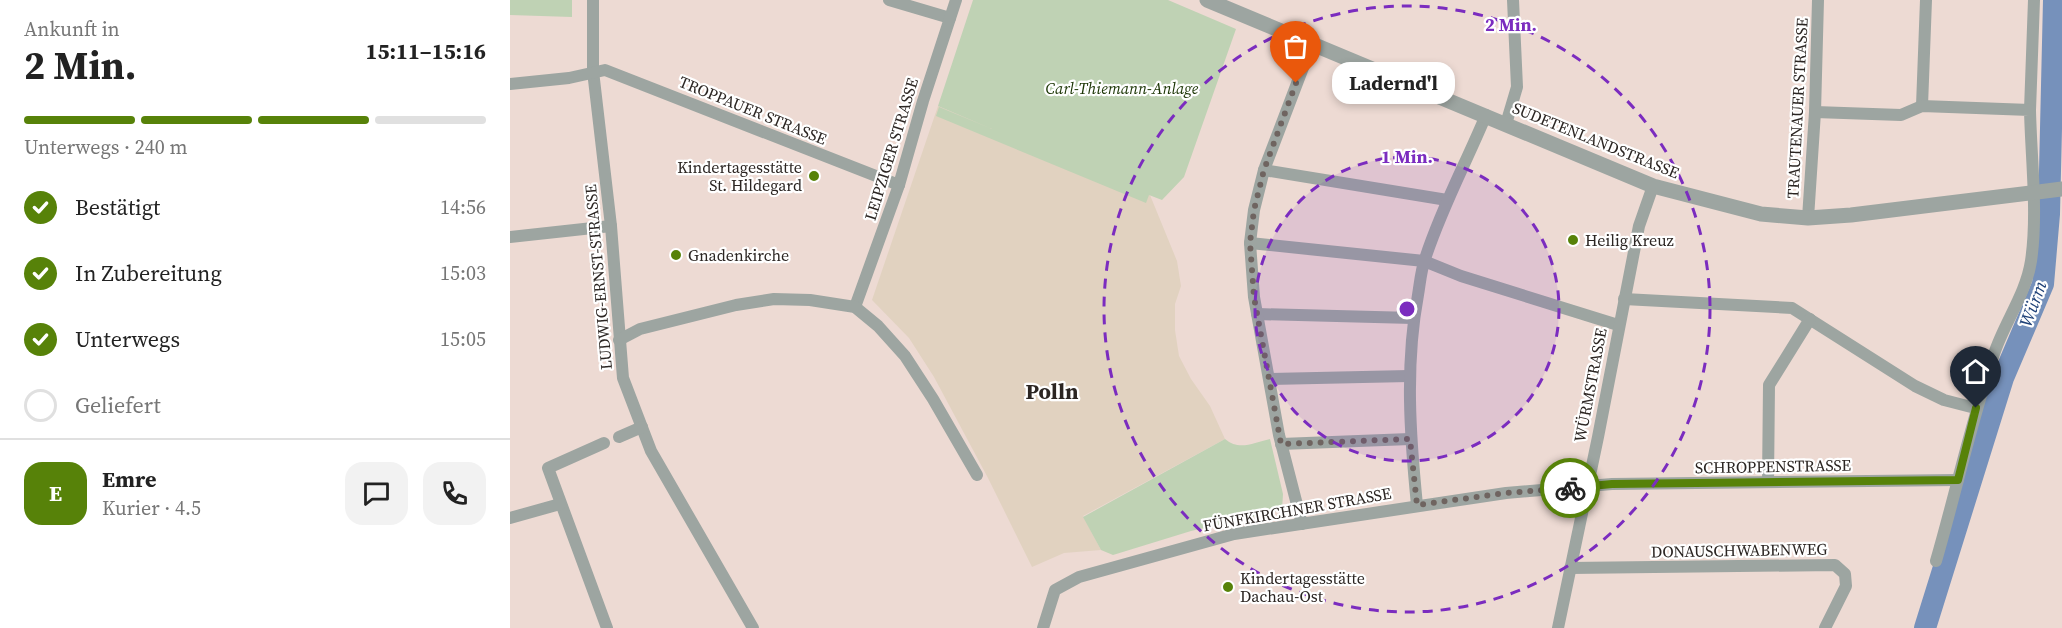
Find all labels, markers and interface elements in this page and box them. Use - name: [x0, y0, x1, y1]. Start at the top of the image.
- text: 2 Min.: [1485, 12, 1537, 37]
- text: Ankunft in: [24, 15, 120, 43]
- street label: TRAUTENAUER STRASSE: [1781, 17, 1813, 199]
- pin: [1270, 21, 1321, 83]
- icon: bag: [1279, 30, 1312, 63]
- text: 15:11–15:16: [366, 36, 486, 66]
- text: 2 Min.: [24, 39, 136, 92]
- callout: Ladernd'l: [1332, 62, 1455, 104]
- text: Ladernd'l: [1349, 69, 1438, 97]
- street label: TROPPAUER STRASSE: [676, 70, 831, 150]
- street label: LEIPZIGER STRASSE: [859, 75, 923, 223]
- park label: Carl-Thiemann-Anlage: [1046, 77, 1199, 99]
- street label: SUDETENLANDSTRASSE: [1509, 96, 1683, 184]
- text: Unterwegs · 240 m: [24, 133, 187, 161]
- text: 1 Min.: [1381, 144, 1433, 169]
- place label: Kindertagesstätte St. Hildegard: [677, 156, 802, 196]
- marker: Kindertagesstätte St. Hildegard: [807, 169, 821, 183]
- street label: LUDWIG-ERNST-STRASSE: [579, 183, 617, 371]
- icon: check: [24, 191, 57, 224]
- text: Bestätigt: [75, 192, 160, 222]
- text: 14:56: [440, 193, 486, 221]
- place label: Heilig Kreuz: [1585, 229, 1674, 251]
- marker: Heilig Kreuz: [1566, 233, 1580, 247]
- place label: Gnadenkirche: [688, 244, 789, 266]
- marker: Gnadenkirche: [669, 248, 683, 262]
- icon: check: [24, 257, 57, 290]
- text: In Zubereitung: [75, 258, 222, 288]
- text: 15:03: [440, 259, 486, 287]
- water label: Würm: [2013, 277, 2052, 330]
- centre of rings: [1397, 299, 1417, 319]
- icon: check: [24, 323, 57, 356]
- text: Unterwegs: [75, 324, 180, 354]
- text: 15:05: [440, 325, 486, 353]
- street label: WÜRMSTRASSE: [1568, 326, 1612, 444]
- pin: [1950, 346, 2001, 408]
- icon: home: [1959, 355, 1992, 388]
- district label: Polln: [1025, 376, 1079, 406]
- text: Geliefert: [75, 390, 161, 420]
- street label: SCHROPPENSTRASSE: [1695, 454, 1852, 478]
- courier: [1540, 458, 1600, 518]
- button: chat: [345, 462, 408, 525]
- button: phone: [423, 462, 486, 525]
- text: Emre: [102, 464, 156, 494]
- icon: bike: [1554, 472, 1587, 505]
- text: E: [49, 478, 62, 508]
- street label: FÜNFKIRCHNER STRASSE: [1201, 482, 1393, 536]
- text: Kurier · 4.5: [102, 494, 201, 522]
- street label: DONAUSCHWABENWEG: [1651, 537, 1828, 563]
- place label: Kindertagesstätte Dachau-Ost: [1240, 567, 1365, 607]
- marker: Kindertagesstätte Dachau-Ost: [1221, 580, 1235, 594]

